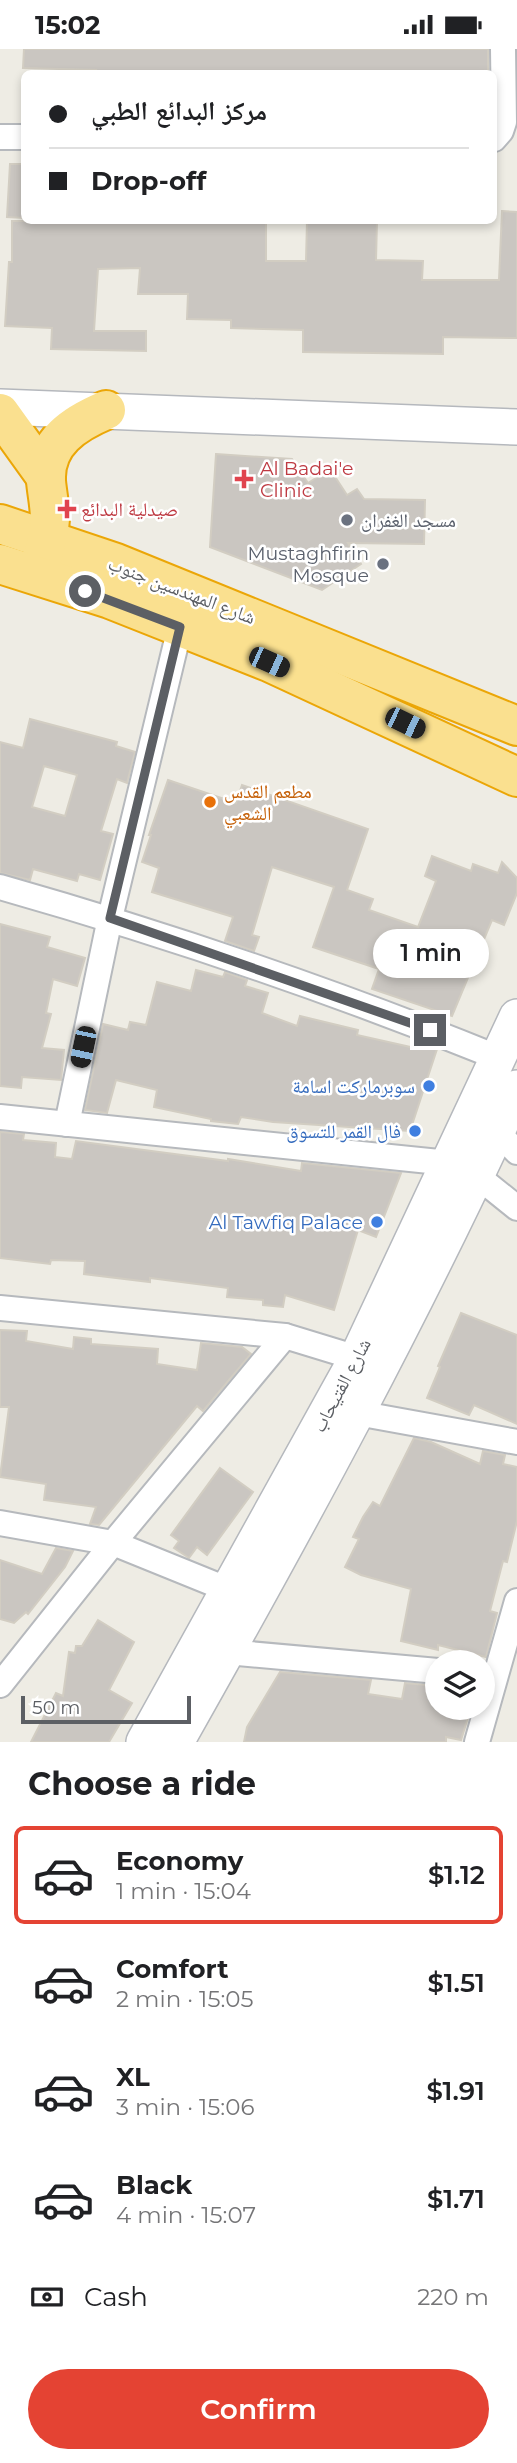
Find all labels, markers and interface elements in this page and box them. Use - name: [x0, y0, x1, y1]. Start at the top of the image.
- text: 15:02: [35, 9, 100, 41]
- text: مركز البدائع الطبي: [91, 95, 267, 127]
- text: Drop-off: [91, 165, 206, 197]
- place label: Al Badai'e Clinic: [260, 457, 353, 502]
- marker: Al Badai'e Clinic: [234, 469, 254, 489]
- place label: صيدلية البدائع: [81, 498, 178, 522]
- marker: صيدلية البدائع: [59, 501, 75, 517]
- place label: مسجد الغفران: [361, 509, 456, 532]
- marker: مسجد الغفران: [339, 512, 355, 528]
- place label: Mustaghfirin Mosque: [247, 542, 369, 587]
- street label: شارع المهندسين جنوب: [105, 552, 259, 629]
- marker: Mustaghfirin Mosque: [375, 556, 391, 572]
- route start: [69, 575, 101, 607]
- car: [246, 644, 293, 680]
- car: [382, 704, 429, 742]
- place label: مطعم القدس الشعبي: [224, 780, 312, 829]
- marker: مطعم القدس الشعبي: [202, 794, 218, 810]
- callout: 1 min: [372, 929, 488, 977]
- text: 1 min: [400, 939, 462, 967]
- route end: [414, 1014, 446, 1046]
- car: [69, 1024, 98, 1070]
- place label: سوبرماركت اسامة: [292, 1075, 415, 1098]
- marker: سوبرماركت اسامة: [421, 1078, 437, 1094]
- place label: فال القمر للتسوق: [286, 1120, 401, 1143]
- marker: فال القمر للتسوق: [407, 1123, 423, 1139]
- place label: Al Tawfiq Palace: [209, 1211, 363, 1234]
- marker: Al Tawfiq Palace: [369, 1214, 385, 1230]
- street label: شارع الفتيحاب: [307, 1334, 376, 1436]
- map controls: [425, 1650, 495, 1720]
- button: layers: [425, 1650, 495, 1720]
- scale bar: [21, 1693, 191, 1725]
- text: 50 m: [32, 1696, 80, 1719]
- text: Choose a ride: [28, 1764, 256, 1803]
- icon: car: [32, 1844, 95, 1907]
- text: Economy: [116, 1845, 243, 1877]
- text: $1.12: [428, 1859, 485, 1891]
- text: 1 min · 15:04: [116, 1877, 251, 1905]
- icon: car: [32, 1952, 95, 2015]
- text: Comfort: [116, 1953, 228, 1985]
- text: $1.51: [428, 1967, 485, 1999]
- text: 2 min · 15:05: [116, 1985, 254, 2013]
- icon: car: [32, 2060, 95, 2123]
- text: XL: [116, 2061, 150, 2093]
- text: $1.91: [426, 2075, 485, 2107]
- text: 3 min · 15:06: [116, 2093, 254, 2121]
- icon: car: [32, 2168, 95, 2231]
- text: Black: [116, 2169, 192, 2201]
- text: $1.71: [427, 2183, 485, 2215]
- text: 4 min · 15:07: [116, 2201, 256, 2229]
- icon: cash: [28, 2278, 66, 2316]
- text: Cash: [84, 2281, 148, 2313]
- text: 220 m: [417, 2283, 489, 2311]
- button: Confirm: [28, 2369, 489, 2449]

